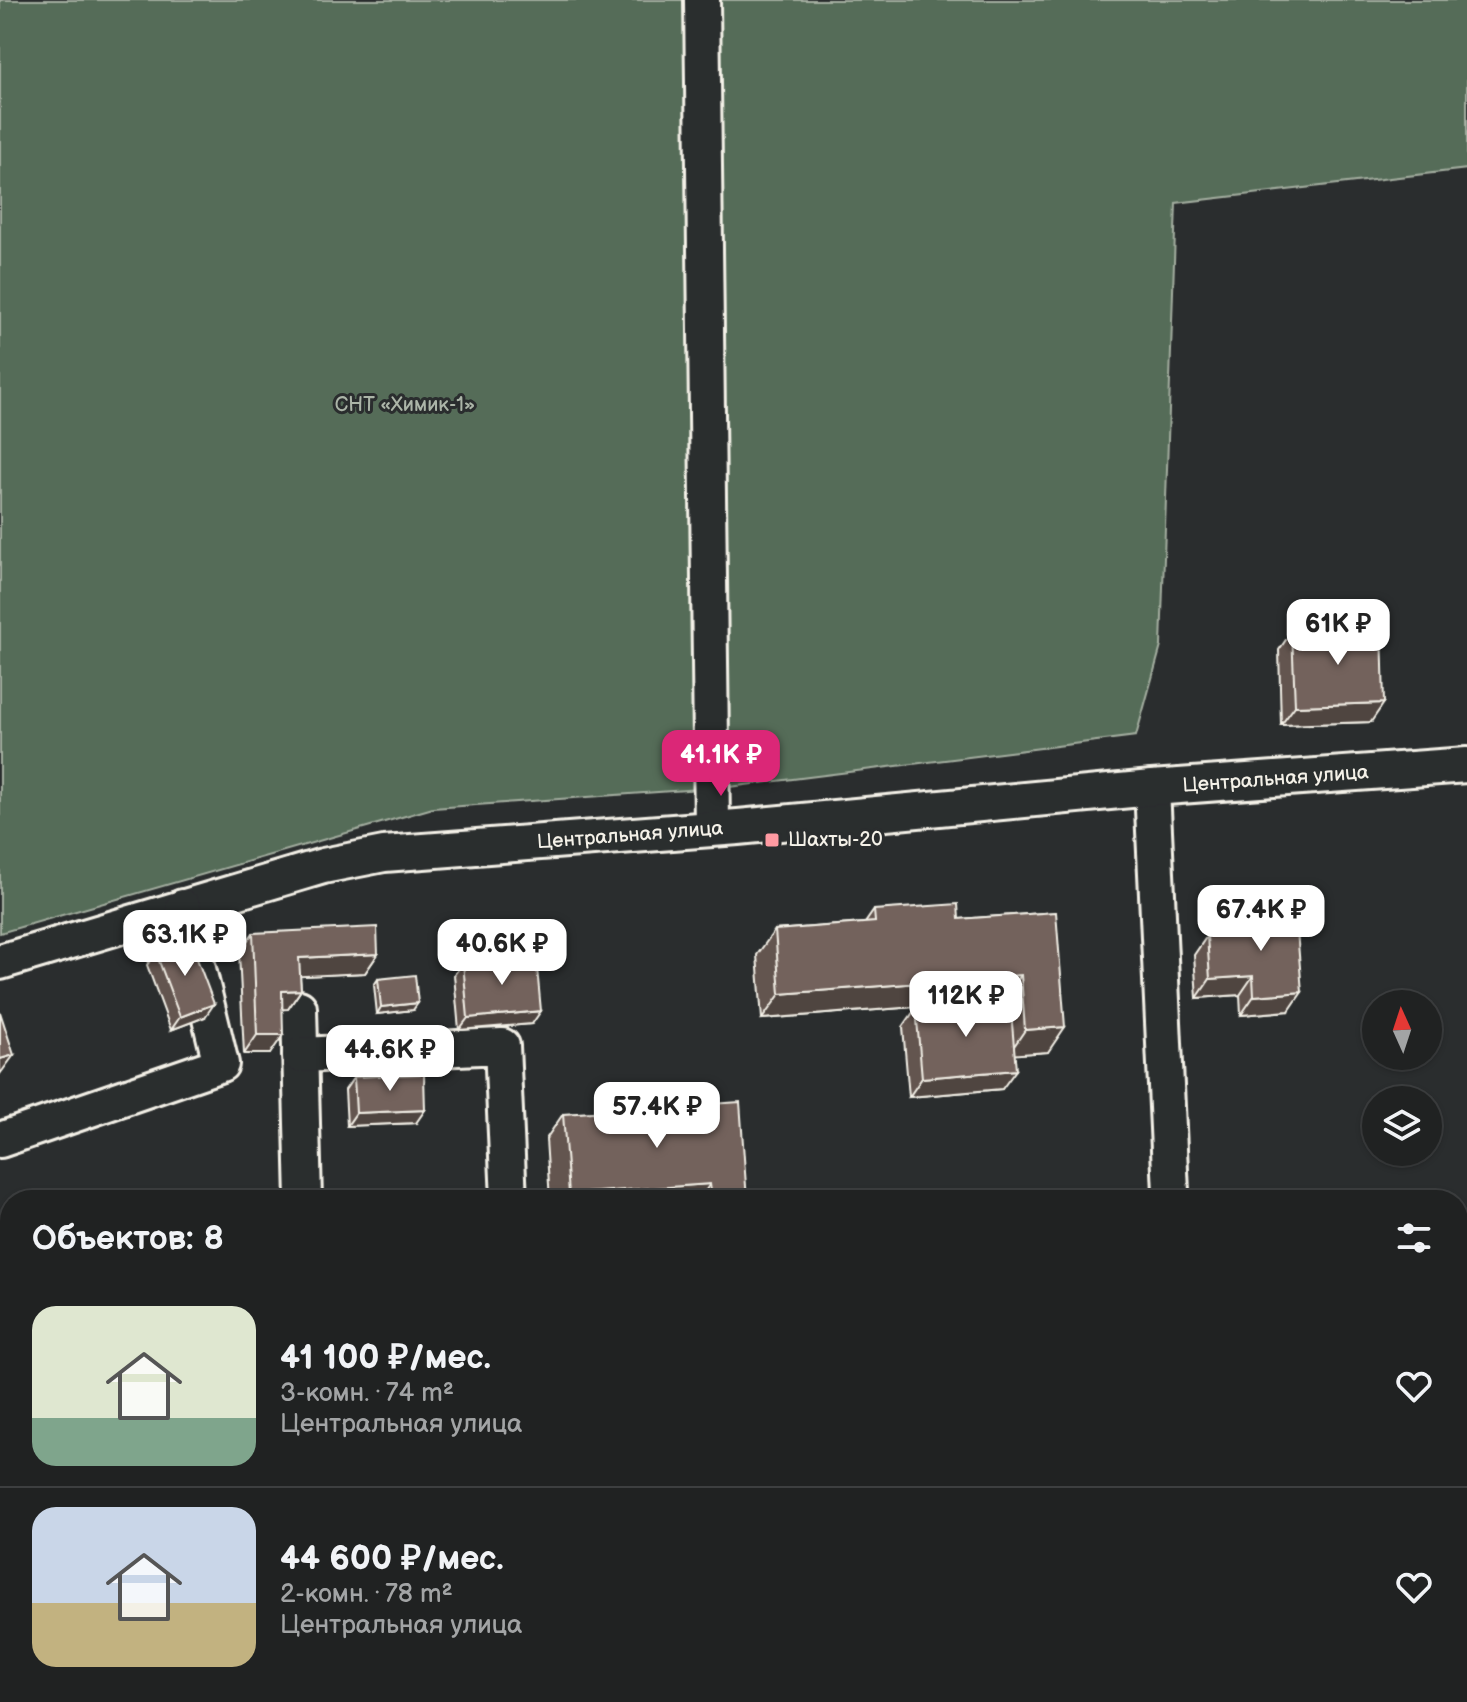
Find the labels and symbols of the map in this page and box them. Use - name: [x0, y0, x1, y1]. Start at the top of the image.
- park label: СНТ «Химик-1»: [335, 393, 475, 417]
- pin: 61K ₽: [1282, 599, 1394, 667]
- pin: 41.1K ₽: [647, 730, 795, 798]
- street label: Центральная улица: [1182, 760, 1370, 798]
- street label: Центральная улица: [536, 816, 724, 854]
- place label: Шахты-20: [788, 828, 883, 852]
- marker: Шахты-20: [763, 831, 781, 849]
- pin: 67.4K ₽: [1187, 885, 1335, 953]
- pin: 63.1K ₽: [111, 910, 259, 978]
- pin: 40.6K ₽: [428, 919, 576, 987]
- pin: 112K ₽: [901, 971, 1031, 1039]
- north arrow: [1362, 990, 1442, 1070]
- pin: 44.6K ₽: [316, 1025, 464, 1093]
- pin: 57.4K ₽: [583, 1082, 731, 1150]

